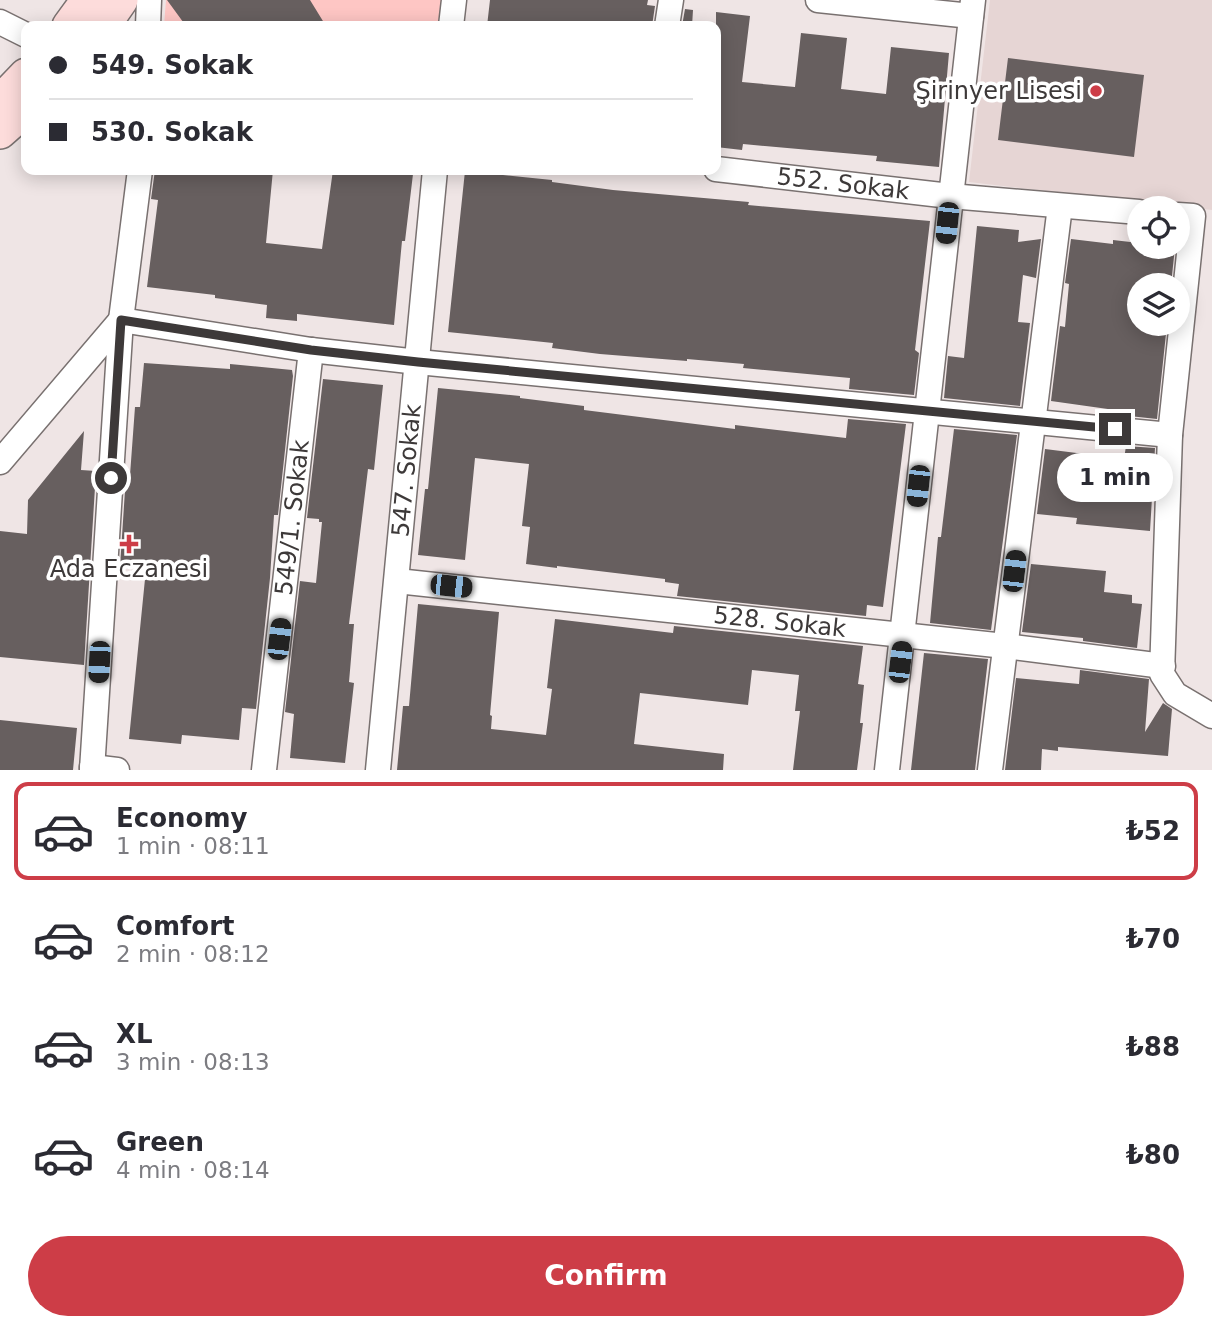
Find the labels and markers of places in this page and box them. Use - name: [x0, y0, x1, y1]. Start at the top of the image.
- place label: Şirinyer Lisesi: [915, 77, 1082, 105]
- marker: Şirinyer Lisesi: [1088, 83, 1104, 99]
- marker: Ada Eczanesi: [121, 536, 137, 552]
- place label: Ada Eczanesi: [50, 555, 208, 583]

